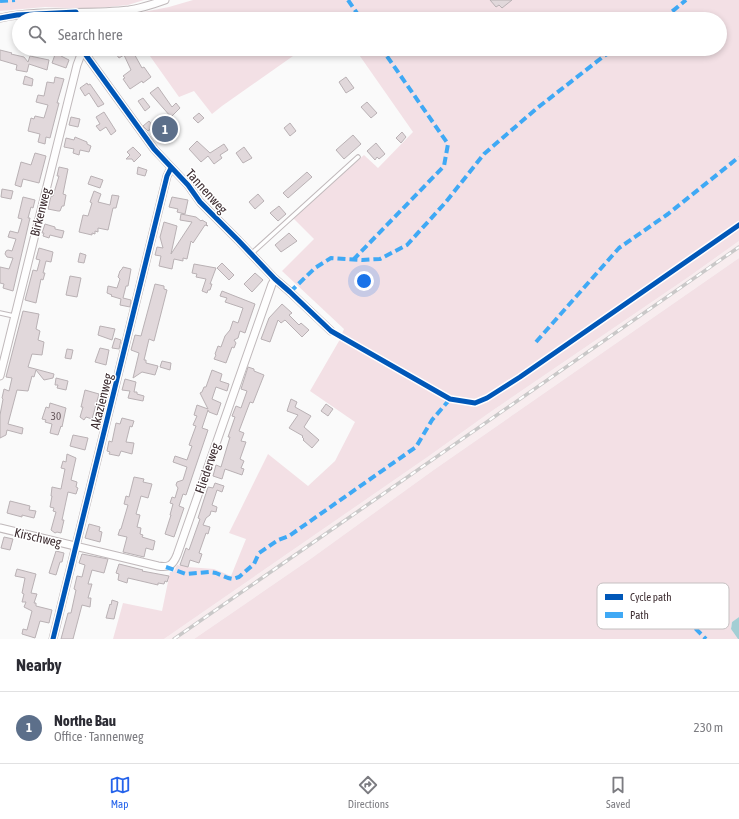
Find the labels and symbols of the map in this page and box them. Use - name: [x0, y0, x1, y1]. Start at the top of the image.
- pin: 1: [152, 114, 178, 144]
- street label: Tannenweg: [183, 166, 231, 217]
- street label: Birkenweg: [27, 186, 54, 238]
- your location: [354, 271, 374, 291]
- street label: Akazienweg: [87, 371, 116, 431]
- house number: 30: [51, 410, 61, 422]
- street label: Fliederweg: [192, 441, 223, 495]
- street label: Kirschweg: [13, 525, 63, 550]
- legend: [597, 583, 729, 629]
- text: Cycle path: [630, 591, 672, 603]
- text: Path: [630, 609, 649, 621]

